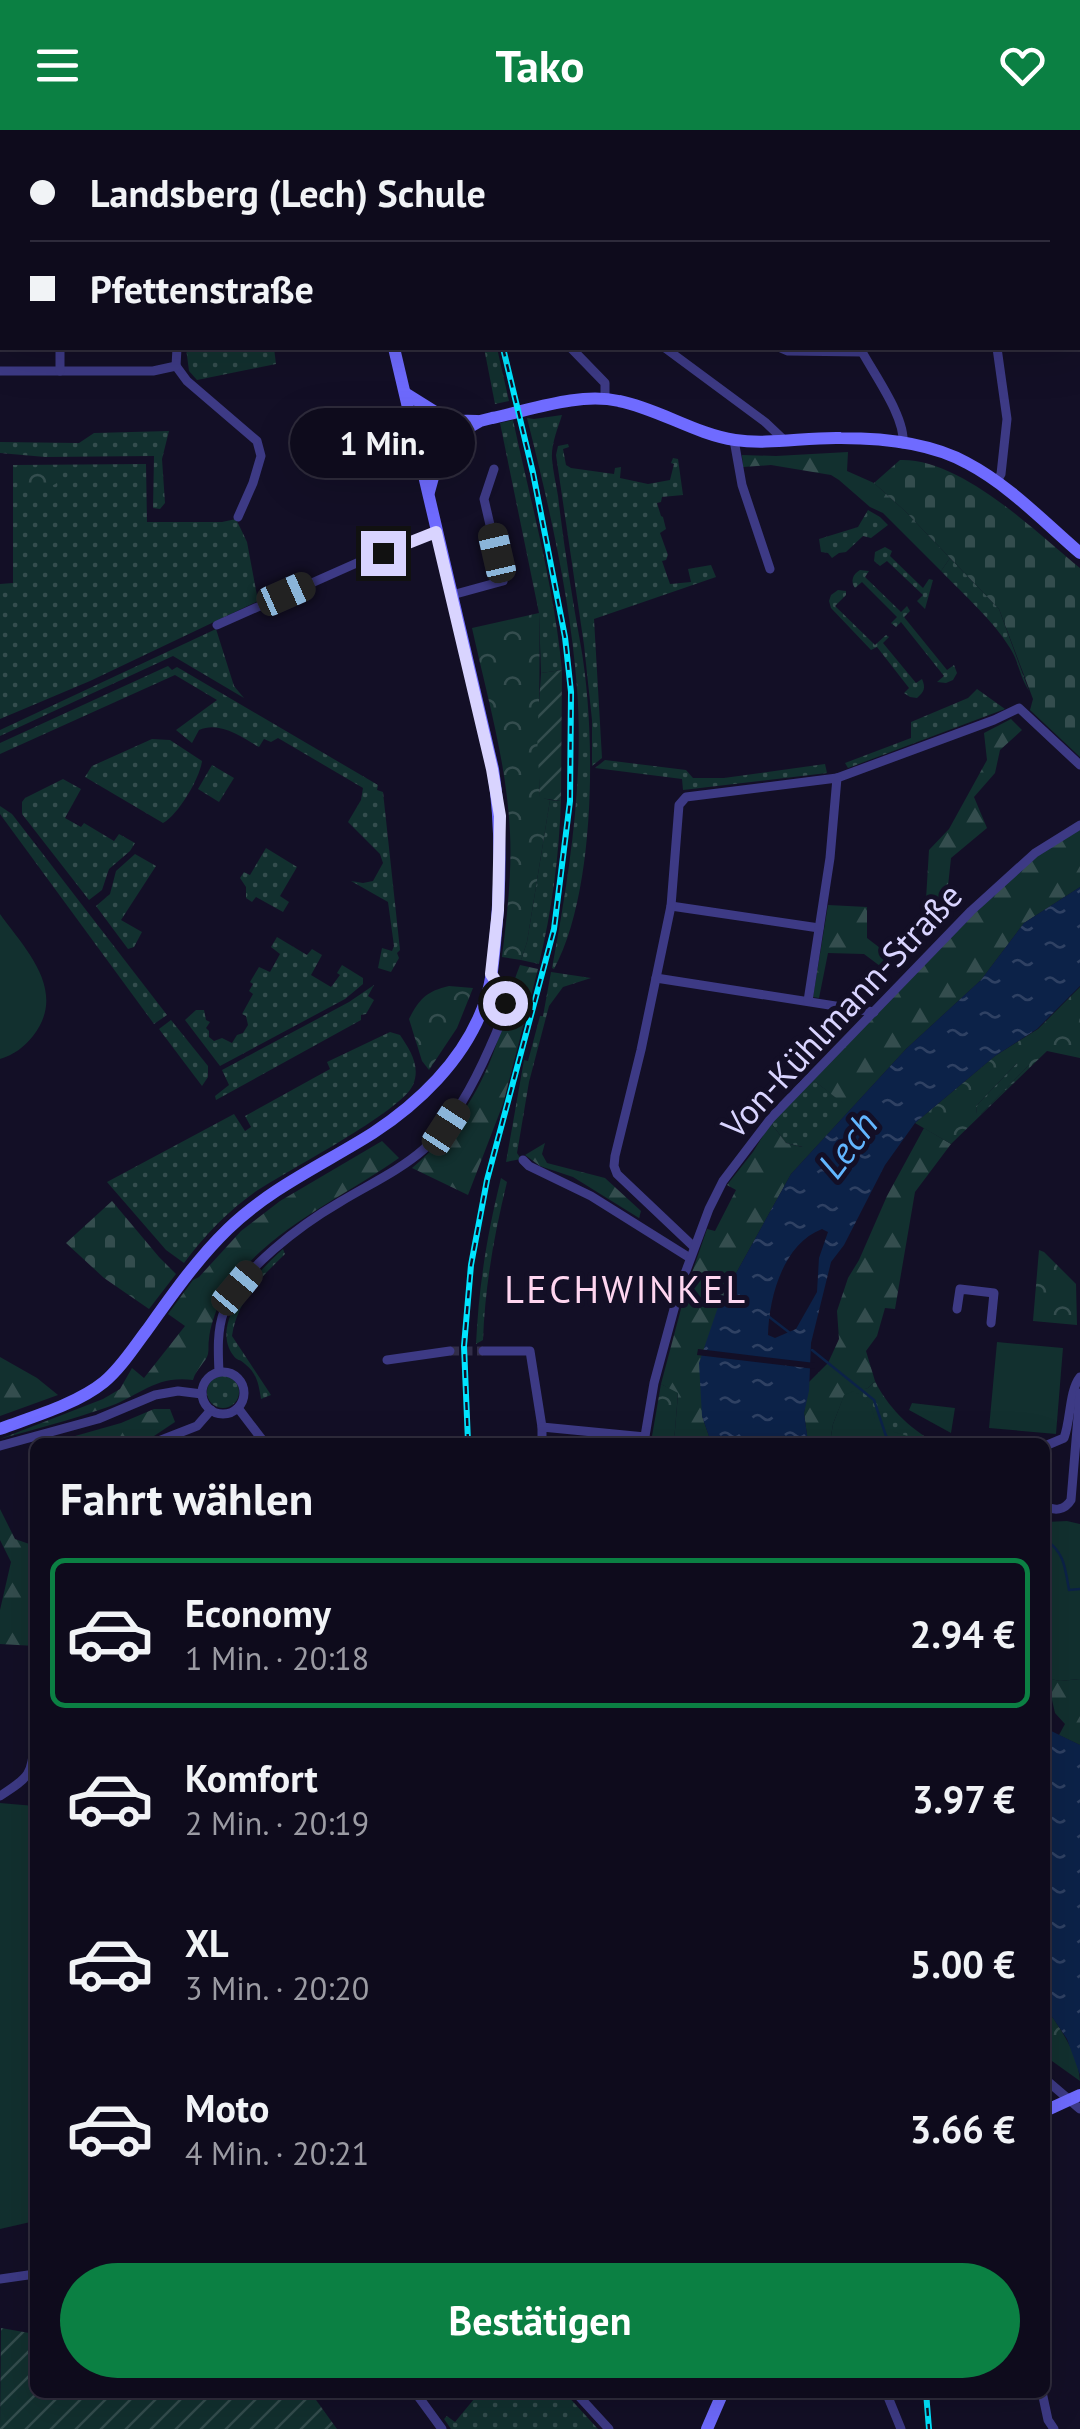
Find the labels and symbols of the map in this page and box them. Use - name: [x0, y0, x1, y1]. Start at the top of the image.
- callout: 1 Min.: [290, 408, 476, 478]
- car: [476, 520, 518, 586]
- route end: [361, 531, 406, 576]
- car: [252, 568, 320, 620]
- street label: Von-Kühlmann-Straße: [710, 873, 972, 1148]
- route start: [483, 981, 528, 1026]
- car: [417, 1094, 475, 1160]
- water label: Lech: [806, 1101, 888, 1187]
- car: [206, 1255, 268, 1321]
- district label: LECHWINKEL: [504, 1264, 748, 1313]

